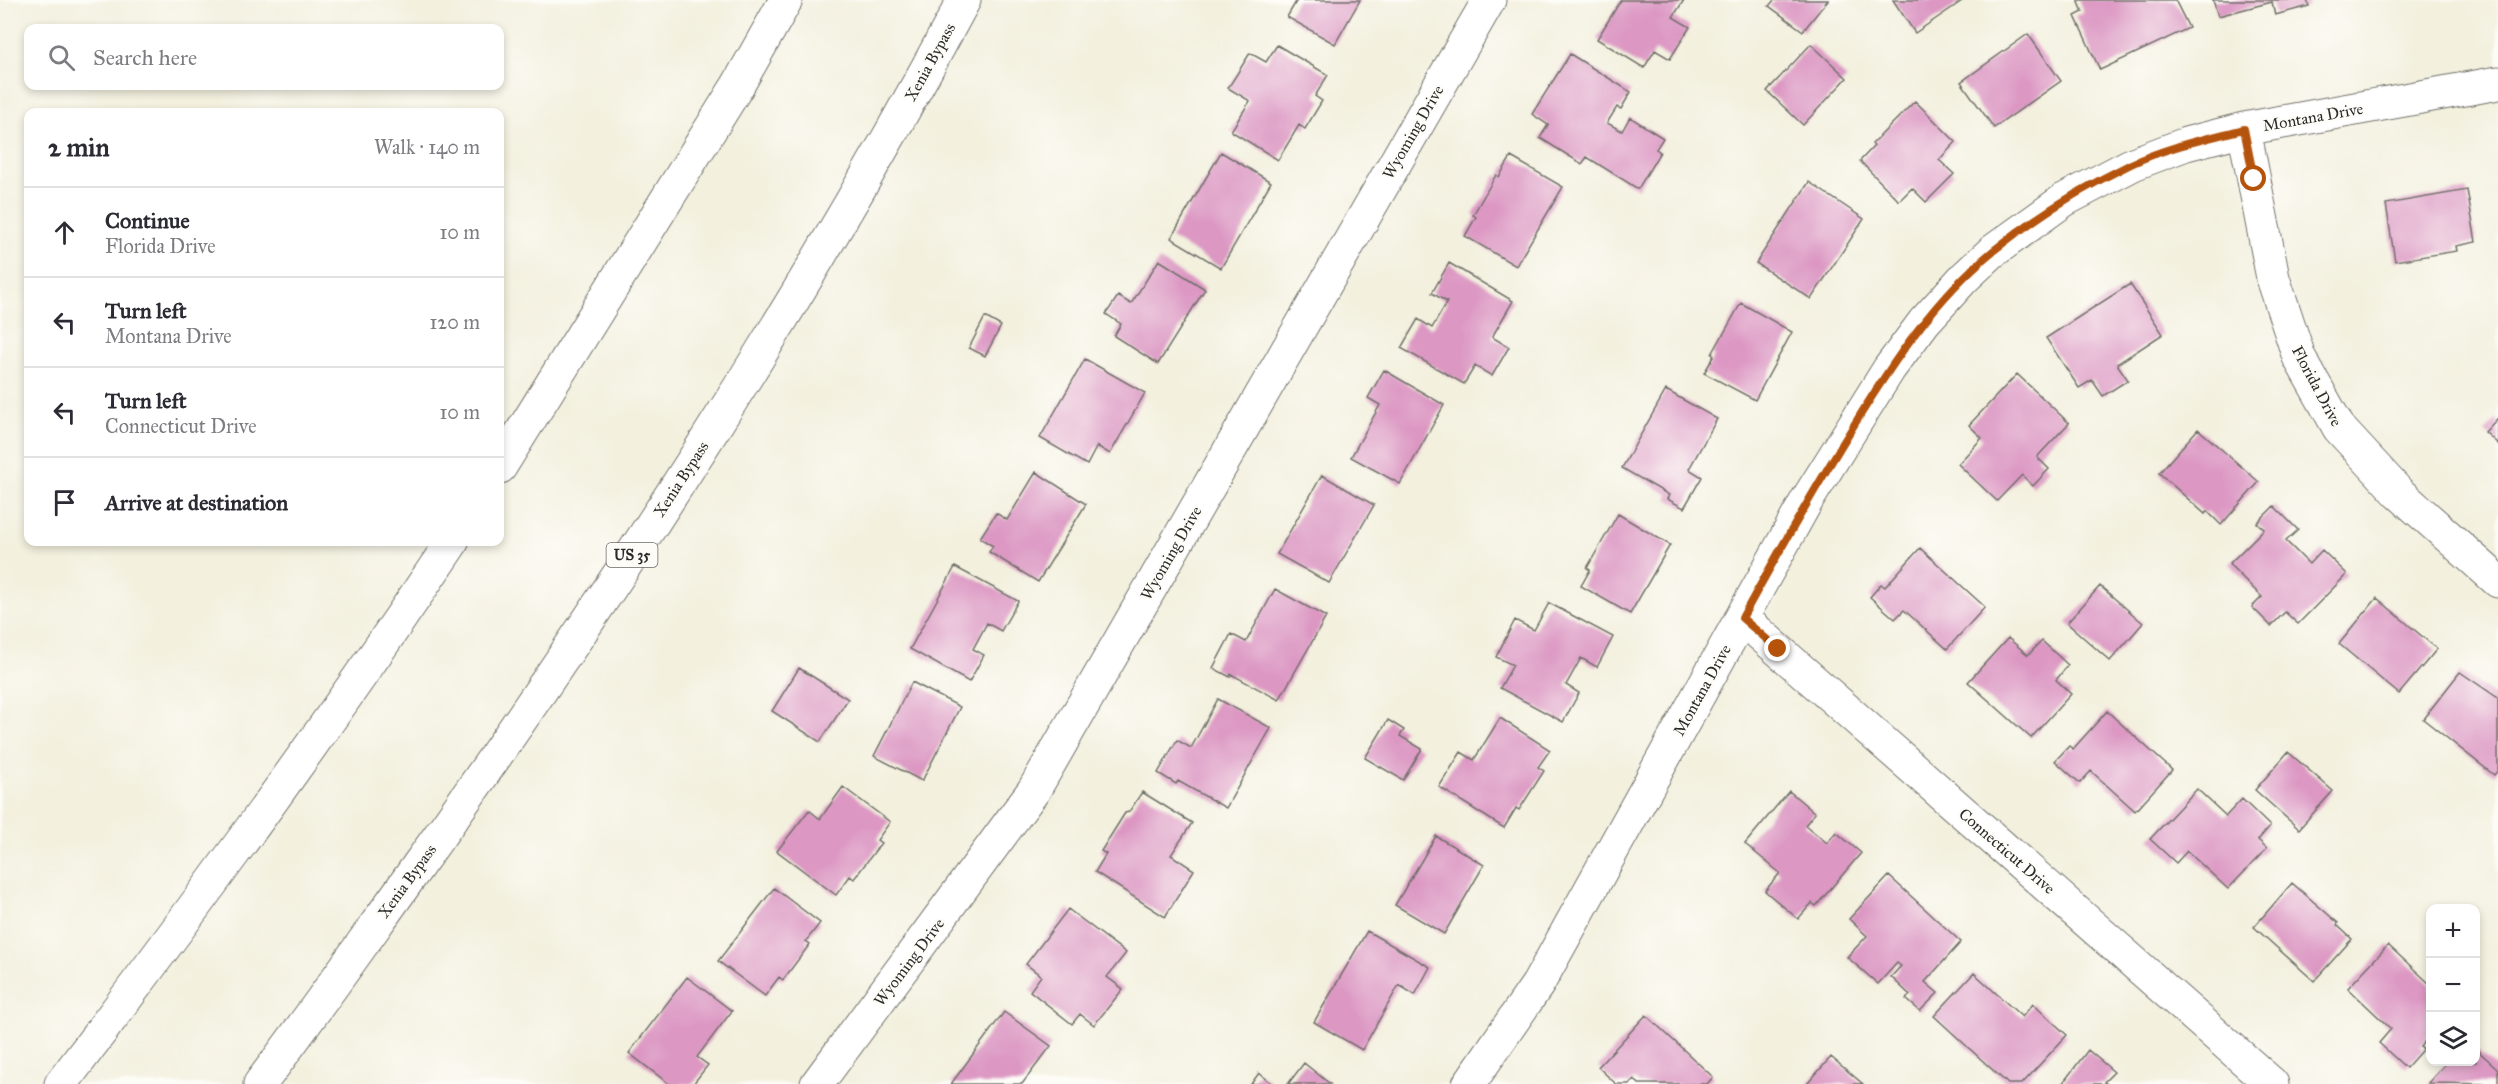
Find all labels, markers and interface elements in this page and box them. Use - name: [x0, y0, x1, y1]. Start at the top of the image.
- street label: Xenia Bypass: [901, 19, 959, 104]
- search box: [24, 24, 504, 90]
- icon: search: [45, 41, 78, 74]
- text: Search here: [93, 44, 197, 71]
- street label: Wyoming Drive: [1379, 82, 1448, 183]
- street label: Montana Drive: [2261, 99, 2365, 135]
- text: 2 min: [48, 131, 109, 163]
- text: Walk · 140 m: [374, 135, 480, 159]
- route start: [2240, 165, 2266, 191]
- text: Continue: [105, 207, 190, 234]
- icon: ahead: [48, 216, 81, 249]
- text: 10 m: [439, 220, 480, 244]
- text: Florida Drive: [105, 234, 216, 258]
- text: Turn left: [105, 297, 187, 324]
- icon: left: [48, 306, 81, 339]
- text: 120 m: [429, 310, 480, 334]
- text: Montana Drive: [105, 324, 232, 348]
- street label: Florida Drive: [2288, 343, 2346, 430]
- text: Turn left: [105, 387, 187, 414]
- icon: left: [48, 396, 81, 429]
- text: 10 m: [439, 400, 480, 424]
- text: Connecticut Drive: [105, 414, 257, 438]
- street label: Xenia Bypass: [650, 437, 713, 520]
- icon: arrive: [48, 486, 81, 519]
- text: Arrive at destination: [105, 489, 288, 516]
- street label: Wyoming Drive: [1137, 503, 1206, 604]
- road number: US 35: [606, 543, 658, 567]
- route end: [1764, 635, 1790, 661]
- street label: Montana Drive: [1669, 641, 1735, 739]
- street label: Connecticut Drive: [1955, 804, 2059, 898]
- street label: Xenia Bypass: [374, 840, 440, 922]
- map controls: [2426, 904, 2480, 1066]
- button: +: [2426, 904, 2480, 958]
- street label: Wyoming Drive: [870, 914, 949, 1010]
- button: −: [2426, 958, 2480, 1012]
- button: layers: [2426, 1012, 2480, 1066]

